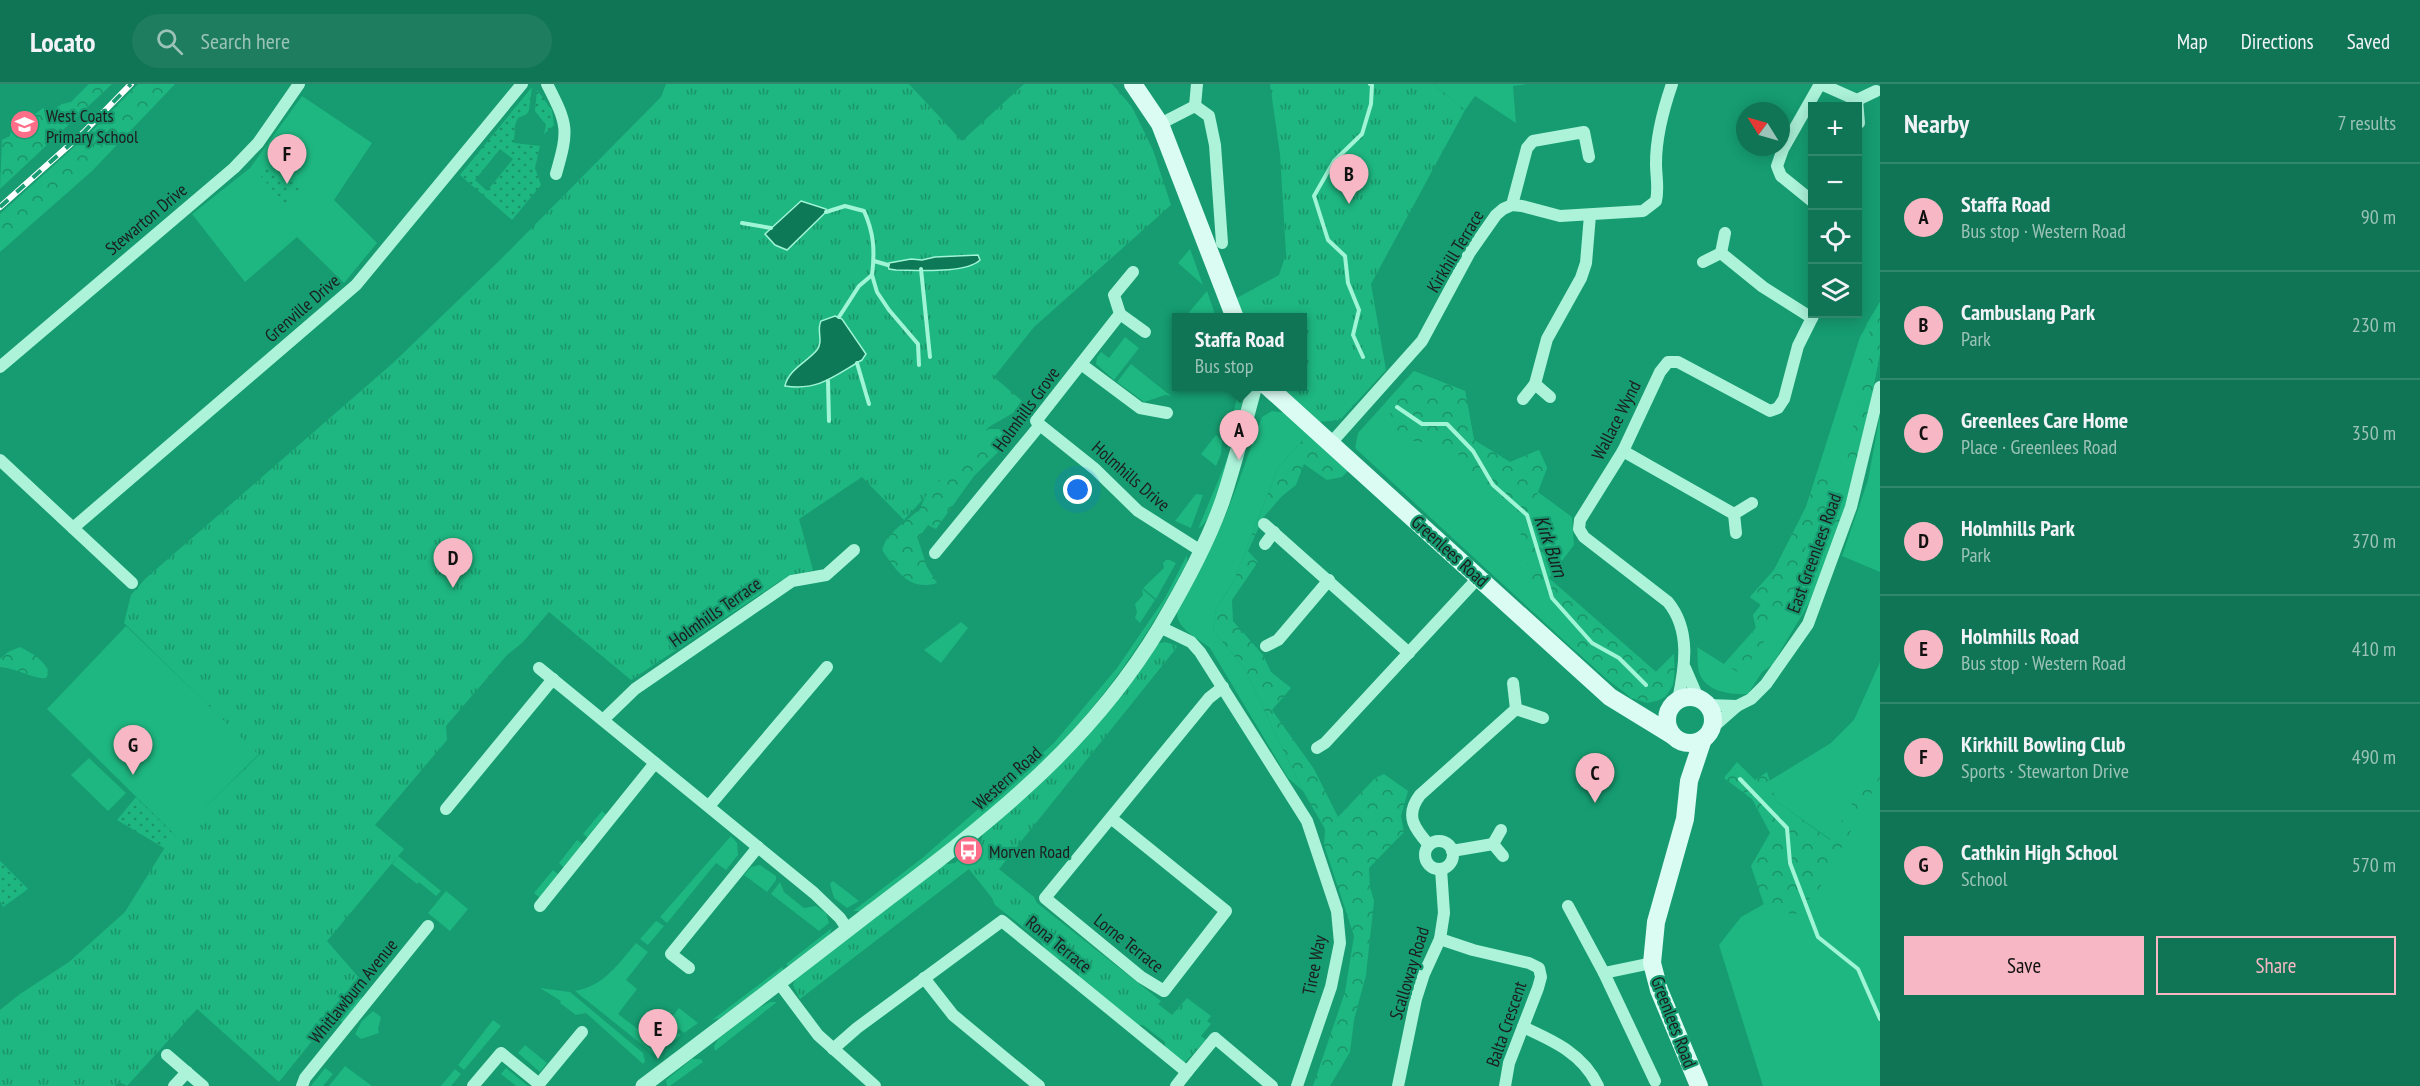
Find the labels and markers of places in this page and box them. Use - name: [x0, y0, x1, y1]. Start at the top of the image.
- place label: West Coats Primary School: [46, 104, 139, 148]
- school or university icon: West Coats Primary School: [9, 109, 41, 141]
- pin: F: [268, 135, 306, 184]
- pin: B: [1330, 154, 1368, 204]
- pin: A: [1220, 410, 1258, 460]
- pin: D: [434, 538, 472, 588]
- pin: G: [114, 726, 152, 775]
- pin: C: [1576, 754, 1614, 803]
- bus stop icon: Morven Road: [952, 835, 984, 867]
- place label: Morven Road: [989, 840, 1070, 863]
- pin: E: [638, 1010, 678, 1059]

